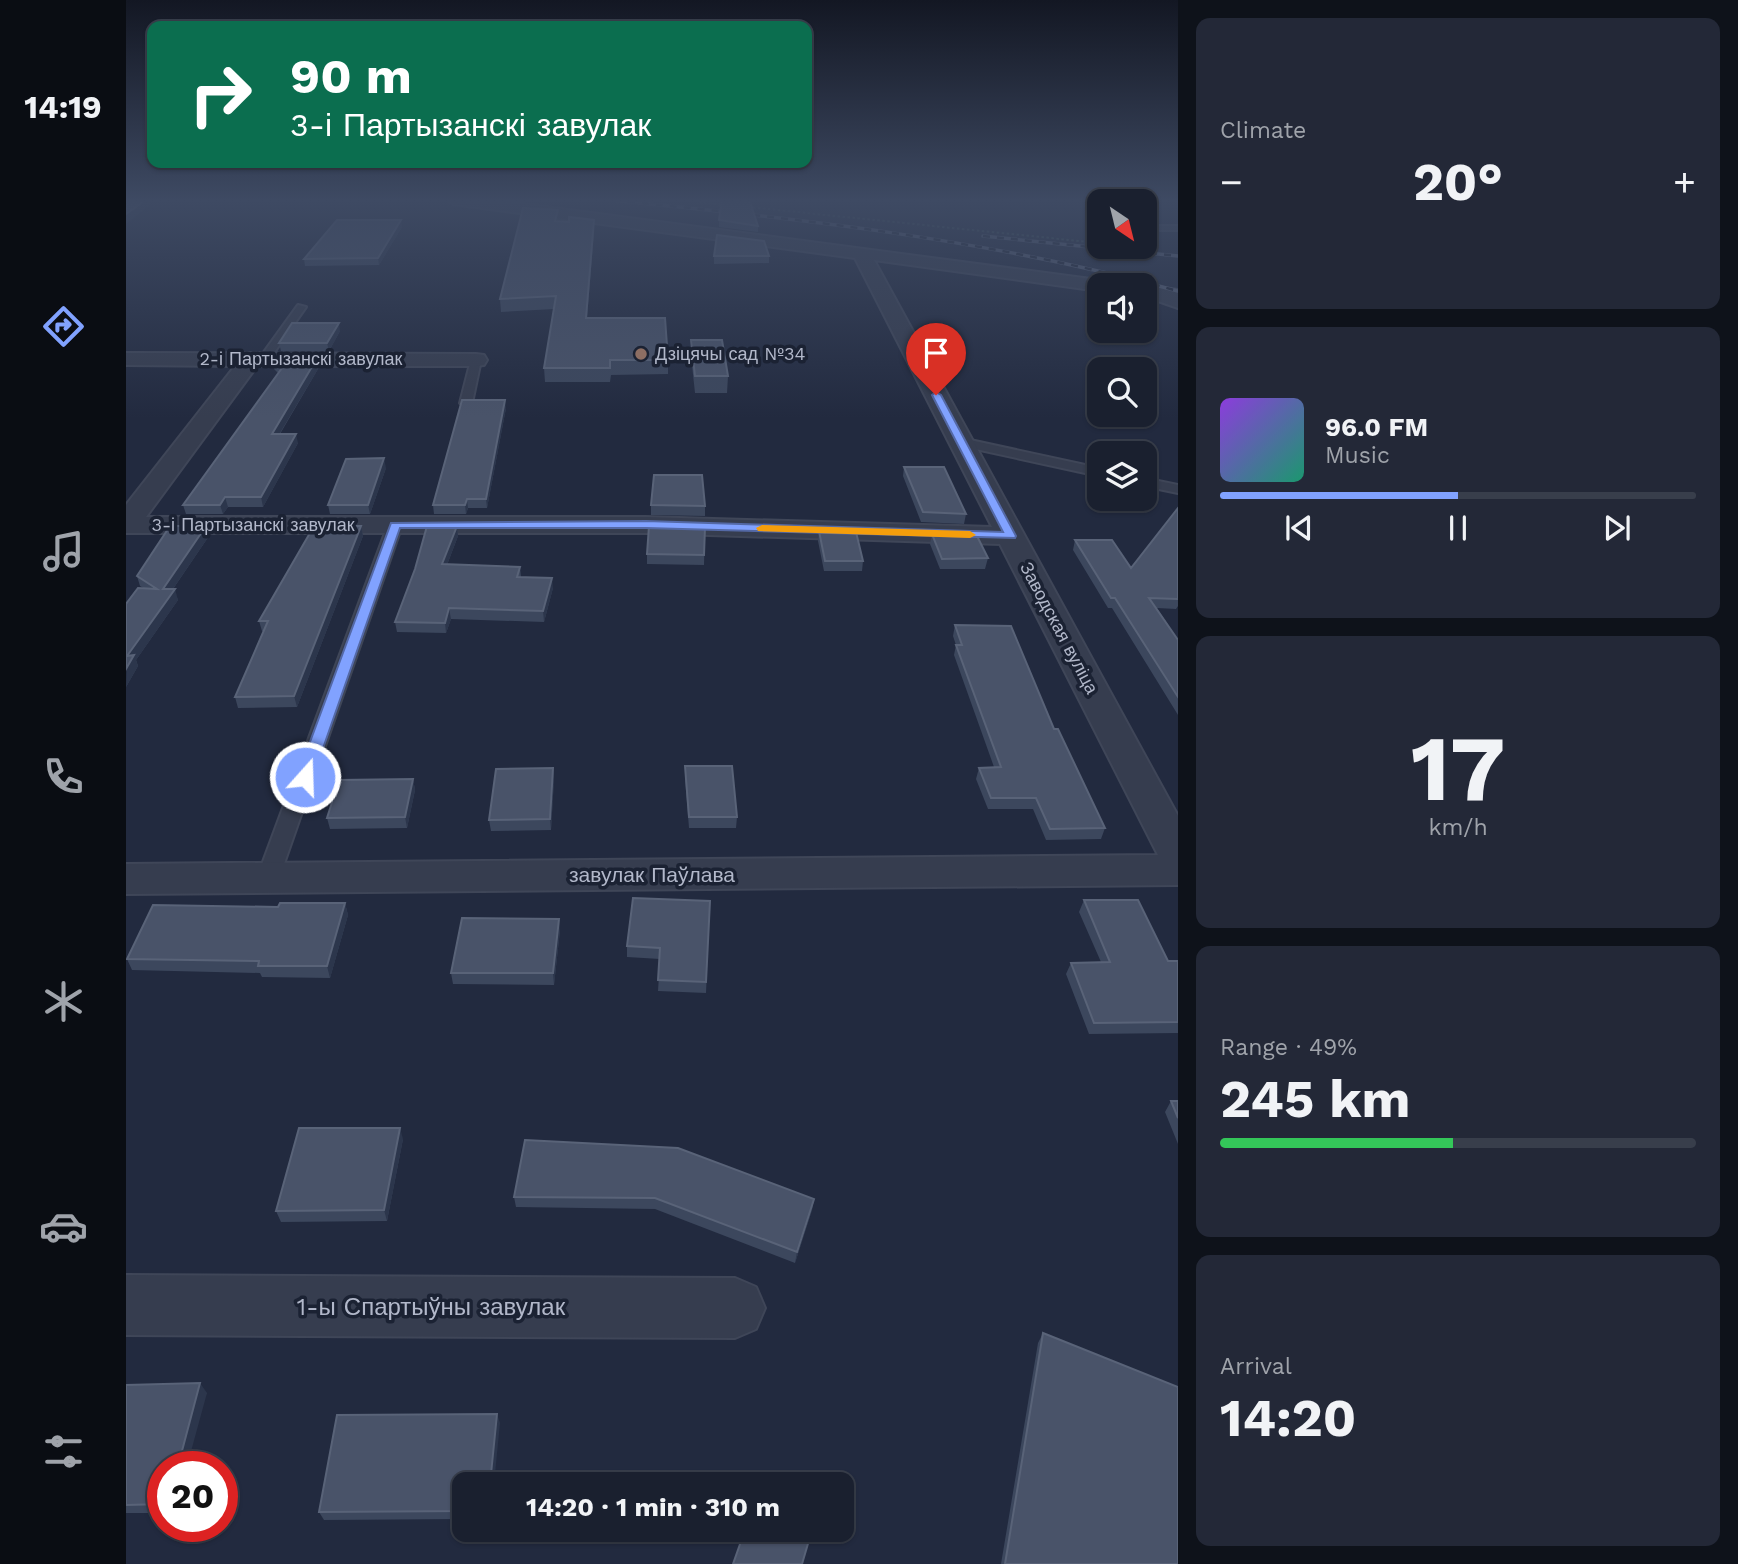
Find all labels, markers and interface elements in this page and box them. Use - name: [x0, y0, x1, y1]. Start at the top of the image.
- text: 90 m: [290, 47, 412, 105]
- icon: right: [175, 49, 266, 140]
- text: 14:19: [24, 88, 102, 126]
- text: 3-і Партызанскі завулак: [290, 106, 651, 144]
- text: Climate: [1220, 117, 1306, 144]
- text: 20°: [1413, 152, 1503, 213]
- text: −: [1220, 160, 1243, 204]
- text: +: [1673, 160, 1696, 204]
- north arrow: [1087, 189, 1157, 259]
- map controls: [1087, 189, 1157, 511]
- button: sound: [1087, 273, 1157, 343]
- icon: directions: [39, 302, 88, 351]
- pin: [906, 323, 966, 395]
- icon: arrive: [917, 334, 955, 372]
- place label: Дзіцячы сад №34: [655, 343, 805, 364]
- marker: Дзіцячы сад №34: [633, 346, 649, 362]
- street label: 2-і Партызанскі завулак: [200, 348, 403, 369]
- button: search: [1087, 357, 1157, 427]
- text: 96.0 FM: [1325, 412, 1428, 442]
- button: layers: [1087, 441, 1157, 511]
- text: Music: [1325, 442, 1390, 469]
- icon: previous: [1280, 509, 1318, 547]
- icon: pause: [1439, 509, 1477, 547]
- icon: next: [1598, 509, 1636, 547]
- street label: 3-і Партызанскі завулак: [151, 514, 355, 535]
- icon: music: [39, 527, 88, 576]
- street label: Заводская вуліца: [1016, 558, 1103, 698]
- text: 17: [1411, 715, 1505, 822]
- position arrow: [268, 740, 342, 814]
- icon: phone: [39, 752, 88, 801]
- text: km/h: [1428, 814, 1488, 841]
- street label: завулак Паўлава: [569, 862, 735, 887]
- icon: climate: [39, 977, 88, 1026]
- text: Range · 49%: [1220, 1034, 1357, 1061]
- text: 245 km: [1220, 1069, 1410, 1130]
- icon: car: [39, 1202, 88, 1251]
- street label: 1-ы Спартыўны завулак: [297, 1293, 566, 1321]
- text: Arrival: [1220, 1353, 1292, 1380]
- text: 14:20: [1220, 1388, 1356, 1449]
- icon: filters: [39, 1427, 88, 1476]
- speed limit sign: 20: [147, 1451, 238, 1542]
- text: 14:20 · 1 min · 310 m: [526, 1492, 780, 1522]

